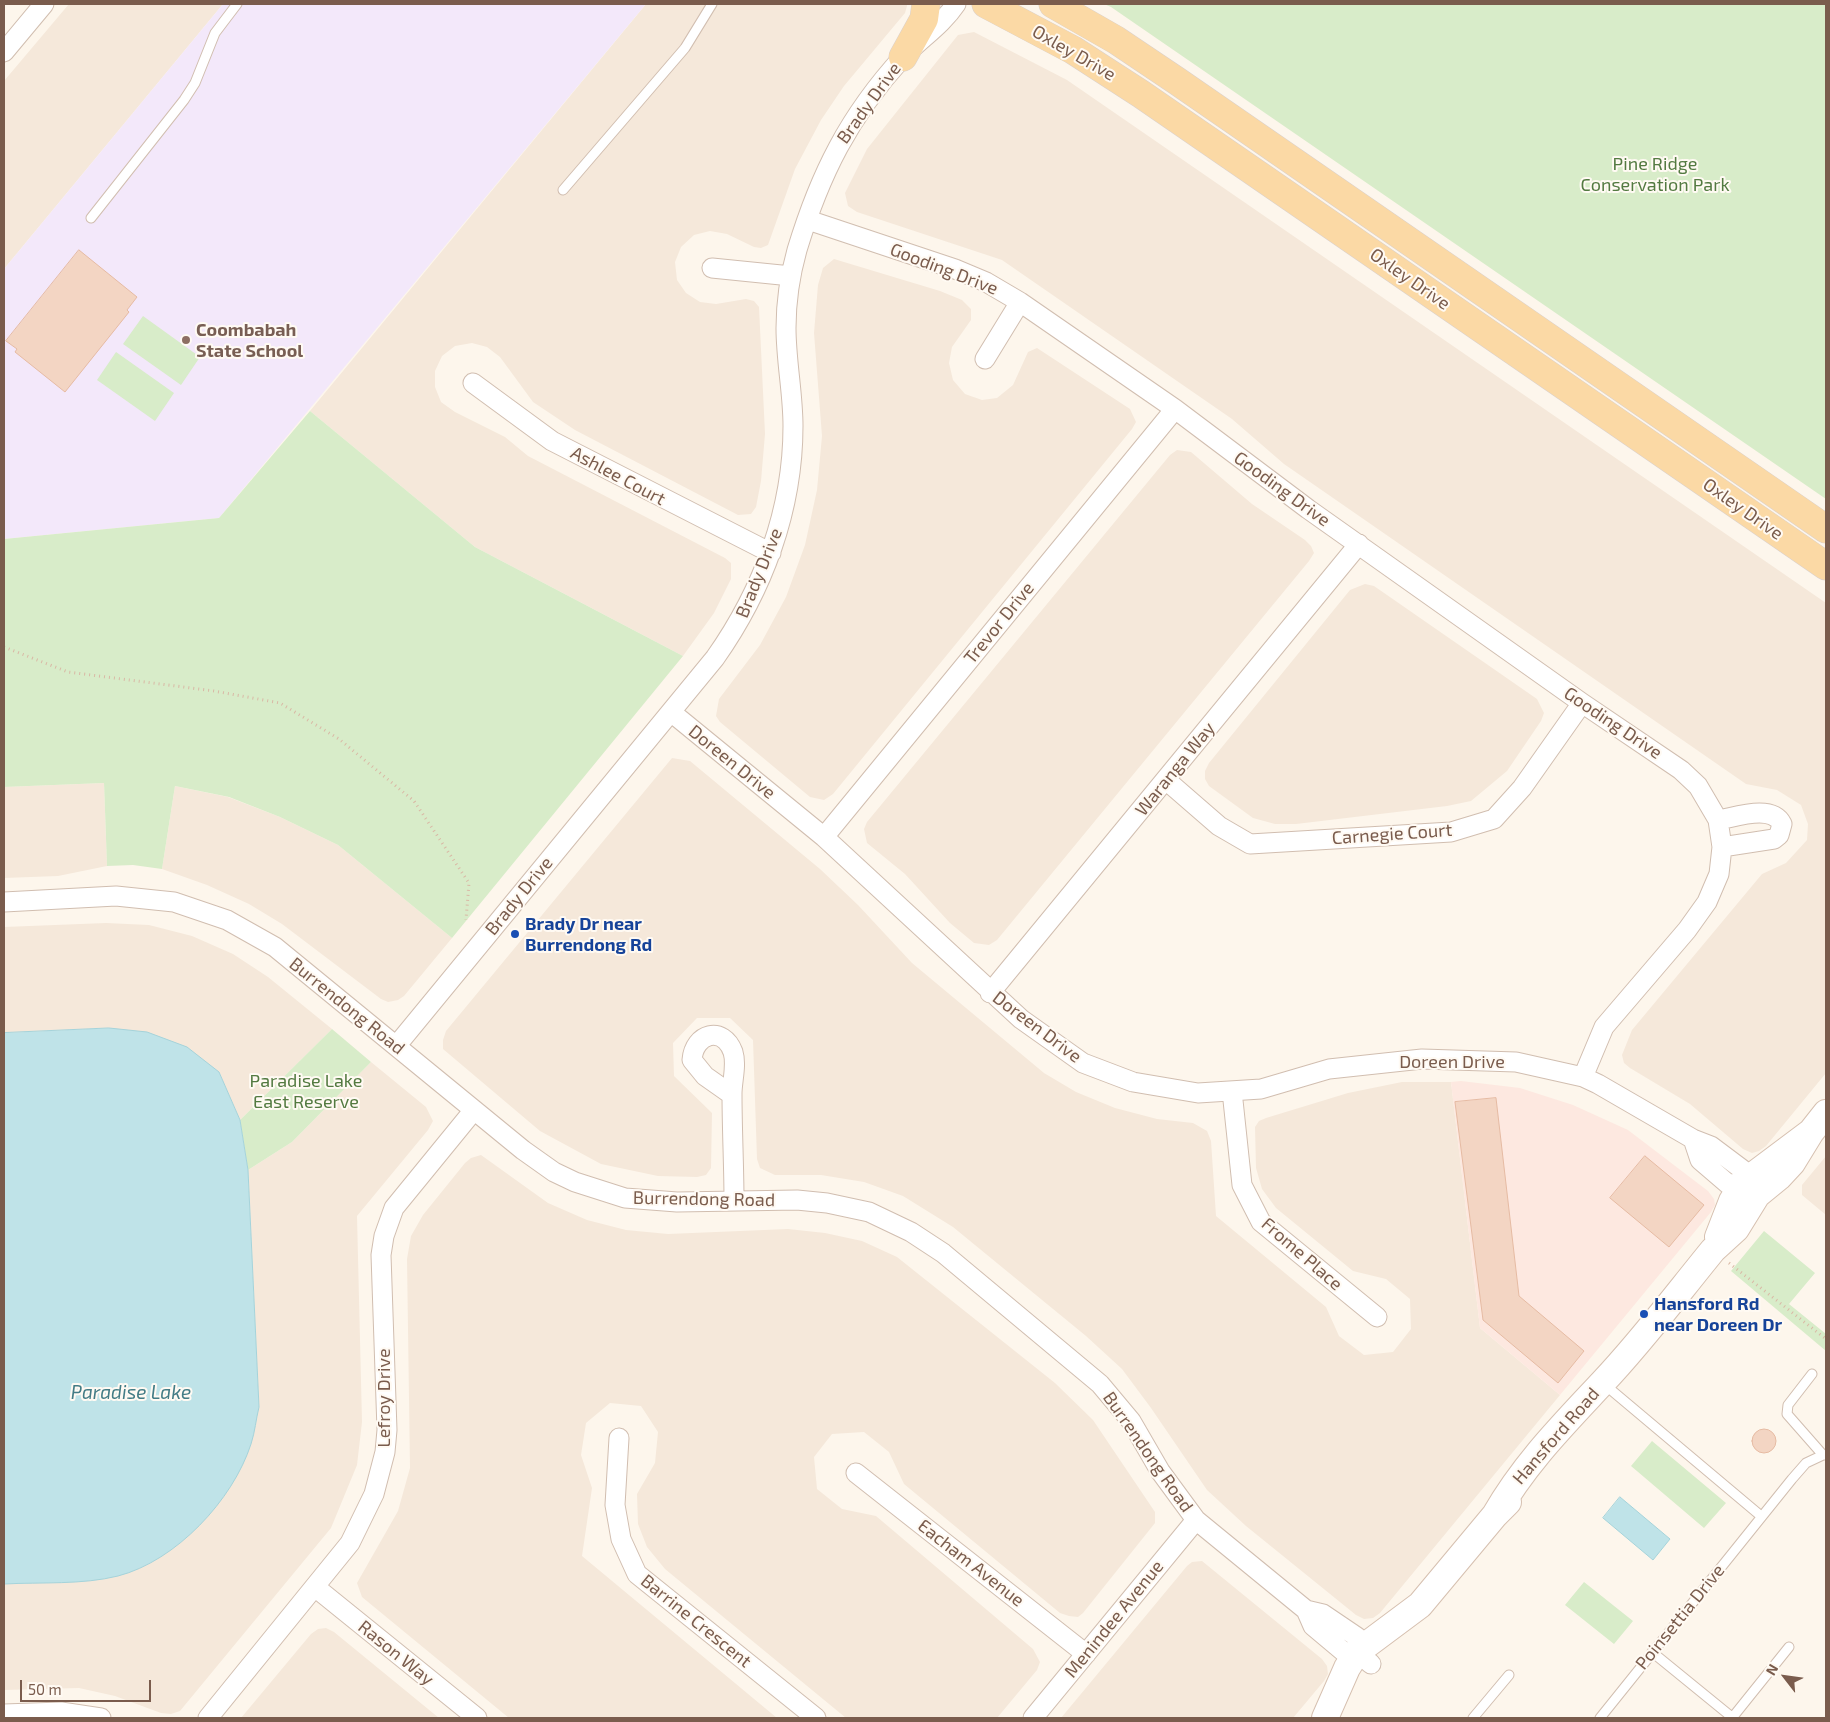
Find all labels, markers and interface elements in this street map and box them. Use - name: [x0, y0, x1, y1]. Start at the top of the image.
- street label: Oxley Drive: [1028, 20, 1120, 86]
- street label: Brady Drive: [832, 58, 906, 148]
- park label: Pine Ridge Conservation Park: [1580, 153, 1730, 195]
- street label: Gooding Drive: [887, 239, 1001, 299]
- street label: Oxley Drive: [1366, 244, 1454, 314]
- place label: Coombabah State School: [196, 319, 303, 362]
- marker: Coombabah State School: [180, 334, 192, 346]
- street label: Ashlee Court: [567, 442, 669, 510]
- street label: Gooding Drive: [1230, 447, 1334, 531]
- street label: Oxley Drive: [1699, 474, 1787, 544]
- street label: Brady Drive: [731, 525, 787, 621]
- street label: Trevor Drive: [959, 578, 1039, 668]
- street label: Gooding Drive: [1560, 682, 1666, 764]
- street label: Waranga Way: [1131, 718, 1219, 820]
- street label: Doreen Drive: [684, 720, 780, 804]
- street label: Carnegie Court: [1331, 819, 1453, 849]
- street label: Brady Drive: [481, 852, 557, 940]
- place label: Brady Dr near Burrendong Rd: [525, 913, 652, 956]
- marker: Brady Dr near Burrendong Rd: [509, 928, 521, 940]
- street label: Burrendong Road: [285, 953, 409, 1059]
- street label: Doreen Drive: [988, 987, 1086, 1067]
- street label: Doreen Drive: [1399, 1051, 1505, 1073]
- park label: Paradise Lake East Reserve: [250, 1070, 362, 1112]
- street label: Burrendong Road: [633, 1187, 775, 1211]
- street label: Frome Place: [1257, 1213, 1347, 1295]
- place label: Hansford Rd near Doreen Dr: [1654, 1293, 1782, 1336]
- marker: Hansford Rd near Doreen Dr: [1638, 1308, 1650, 1320]
- street label: Lefroy Drive: [373, 1348, 395, 1448]
- water label: Paradise Lake: [71, 1382, 191, 1404]
- street label: Hansford Road: [1508, 1383, 1604, 1489]
- street label: Burrendong Road: [1098, 1388, 1198, 1516]
- street label: Eacham Avenue: [913, 1515, 1029, 1611]
- street label: Menindee Avenue: [1060, 1556, 1168, 1682]
- street label: Poinsettia Drive: [1631, 1560, 1729, 1674]
- street label: Barrine Crescent: [636, 1570, 756, 1672]
- street label: Rason Way: [354, 1616, 438, 1690]
- north arrow: [1760, 1652, 1810, 1702]
- text: N: [1762, 1661, 1781, 1678]
- scale bar: [22, 1670, 154, 1702]
- text: 50 m: [28, 1680, 62, 1698]

